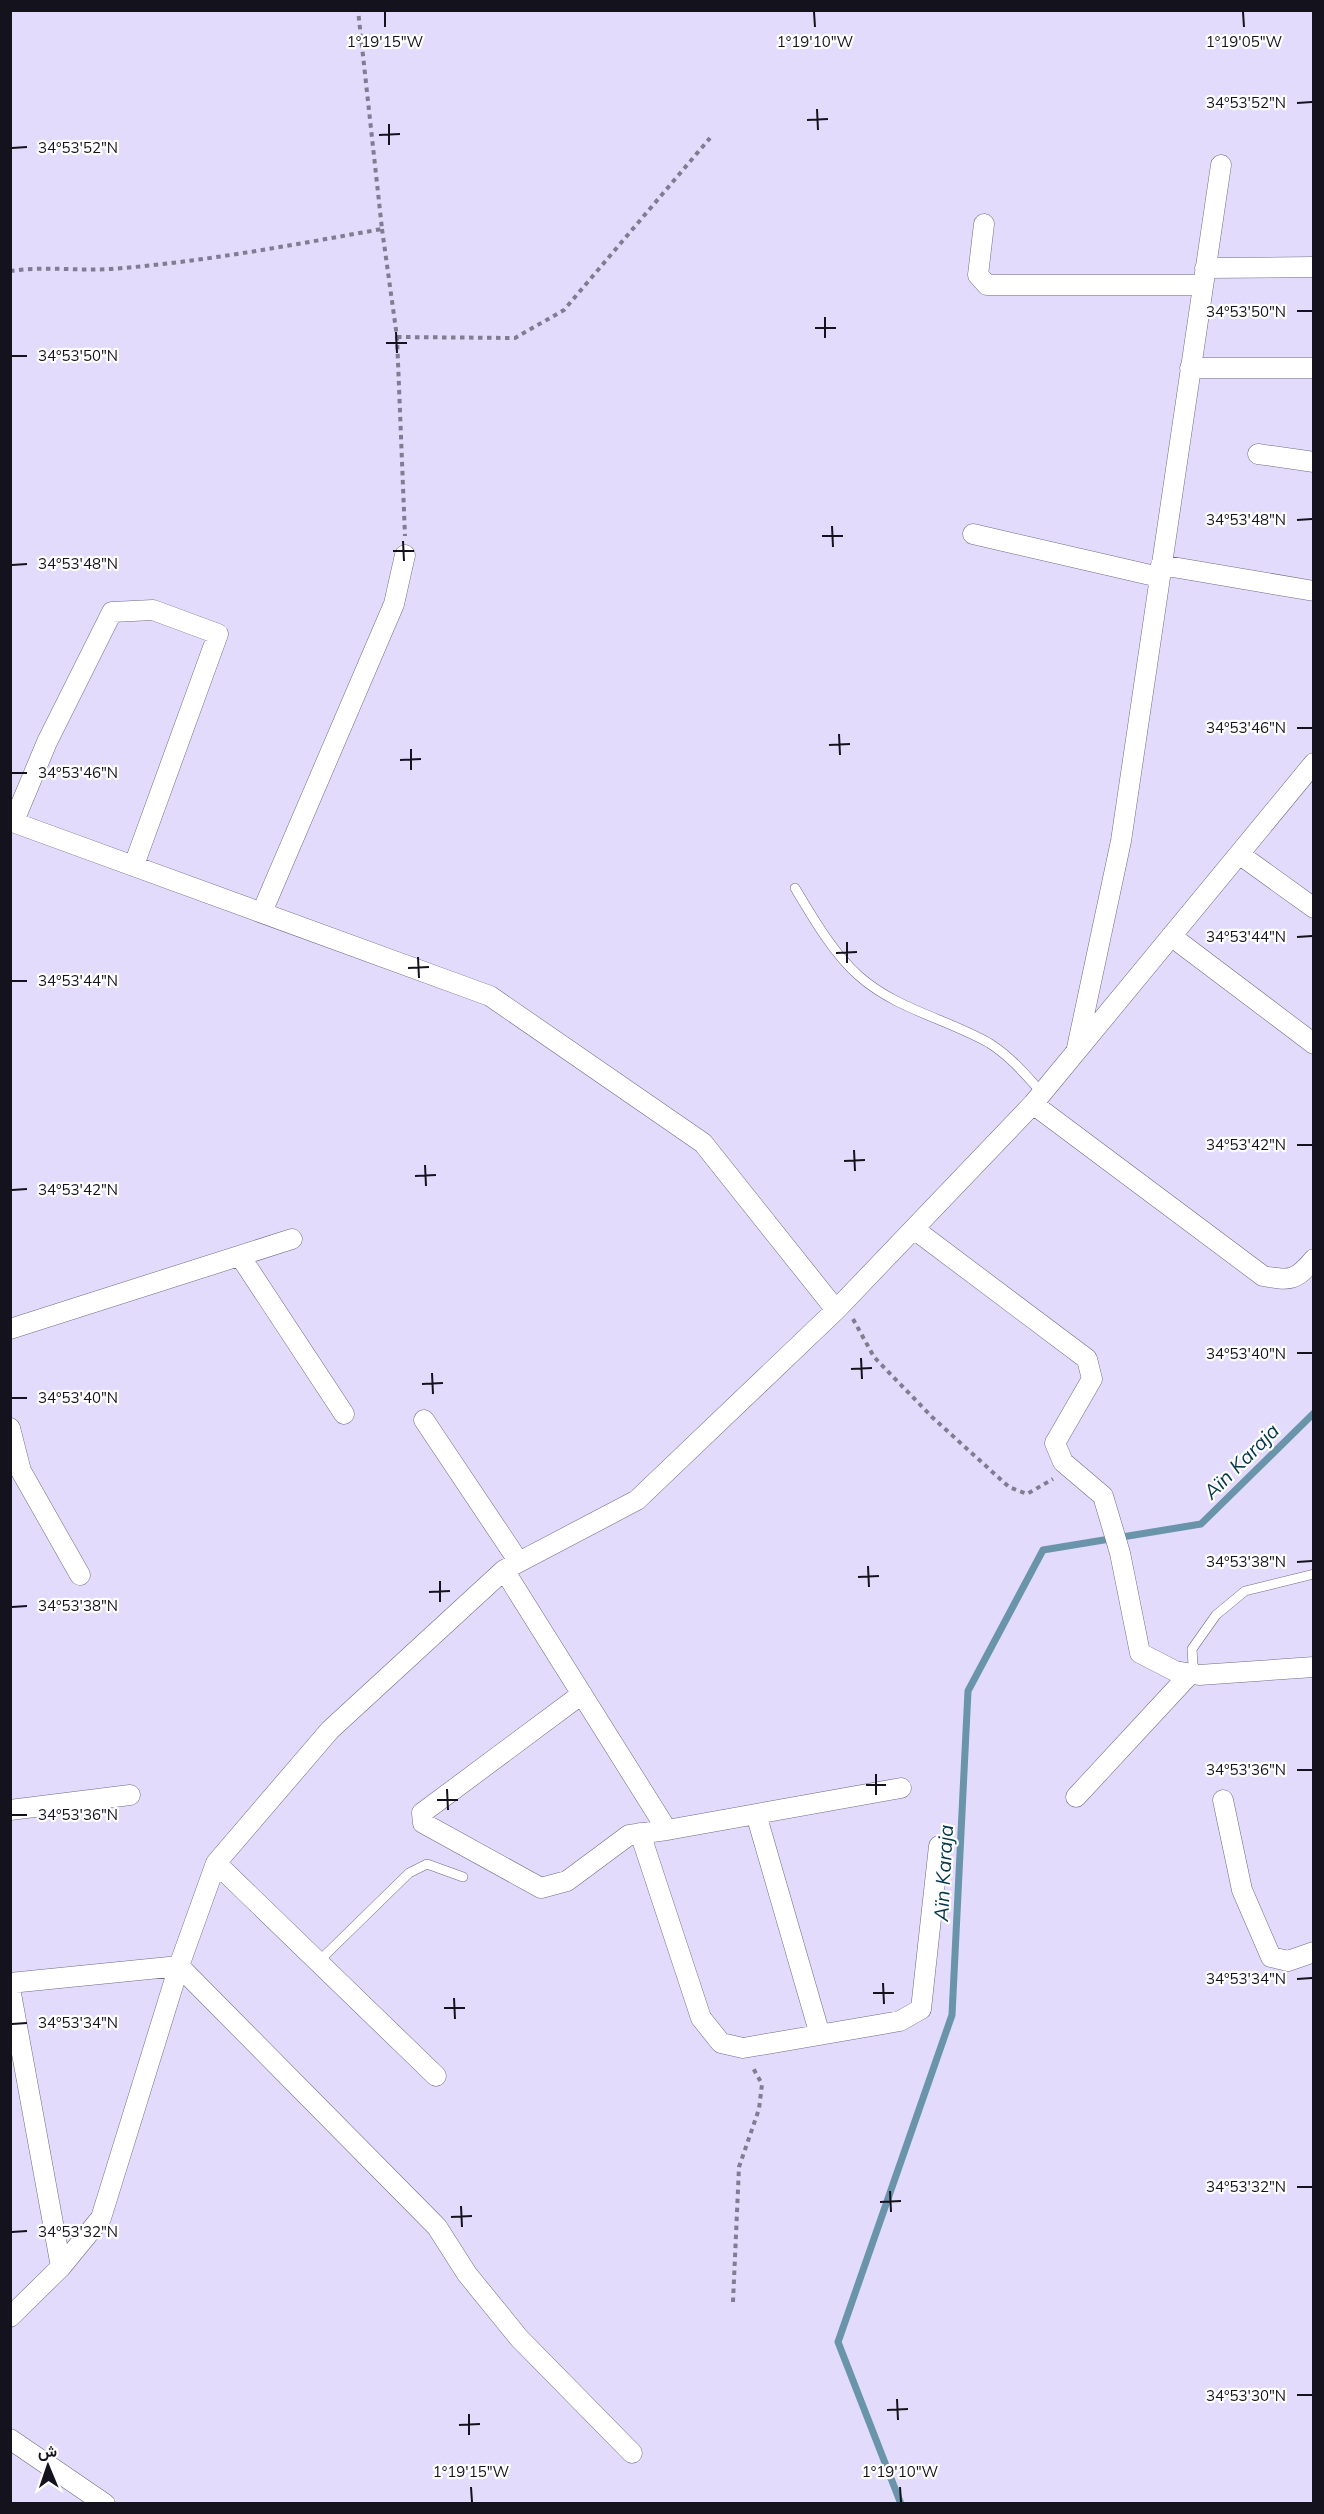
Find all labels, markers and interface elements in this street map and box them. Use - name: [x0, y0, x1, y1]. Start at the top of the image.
- text: 1°19'15"W: [347, 32, 424, 51]
- text: 1°19'10"W: [777, 32, 854, 51]
- text: 1°19'05"W: [1206, 32, 1283, 51]
- text: 34°53'52"N: [1206, 93, 1286, 112]
- text: 34°53'52"N: [38, 138, 118, 157]
- text: 34°53'50"N: [1206, 302, 1286, 321]
- text: 34°53'50"N: [38, 346, 118, 365]
- text: 34°53'48"N: [1206, 510, 1286, 529]
- text: 34°53'48"N: [38, 554, 118, 573]
- text: 34°53'46"N: [1206, 718, 1286, 737]
- text: 34°53'46"N: [38, 763, 118, 782]
- text: 34°53'44"N: [1206, 927, 1286, 946]
- text: 34°53'44"N: [38, 971, 118, 990]
- text: 34°53'42"N: [1206, 1135, 1286, 1154]
- text: 34°53'42"N: [38, 1180, 118, 1199]
- text: 34°53'40"N: [1206, 1344, 1286, 1363]
- text: 34°53'40"N: [38, 1388, 118, 1407]
- water label: Aïn Karaja: [1197, 1418, 1284, 1505]
- text: 34°53'38"N: [1206, 1552, 1286, 1571]
- text: 34°53'38"N: [38, 1596, 118, 1615]
- text: 34°53'36"N: [1206, 1760, 1286, 1779]
- text: 34°53'36"N: [38, 1805, 118, 1824]
- water label: Aïn Karaja: [928, 1824, 958, 1923]
- text: 34°53'34"N: [1206, 1969, 1286, 1988]
- text: 34°53'34"N: [38, 2013, 118, 2032]
- text: 34°53'32"N: [1206, 2177, 1286, 2196]
- text: 34°53'32"N: [38, 2222, 118, 2241]
- text: 34°53'30"N: [1206, 2386, 1286, 2405]
- north arrow: [18, 2436, 78, 2496]
- text: ش: [38, 2441, 57, 2461]
- text: 1°19'15"W: [433, 2462, 510, 2481]
- text: 1°19'10"W: [862, 2462, 939, 2481]

